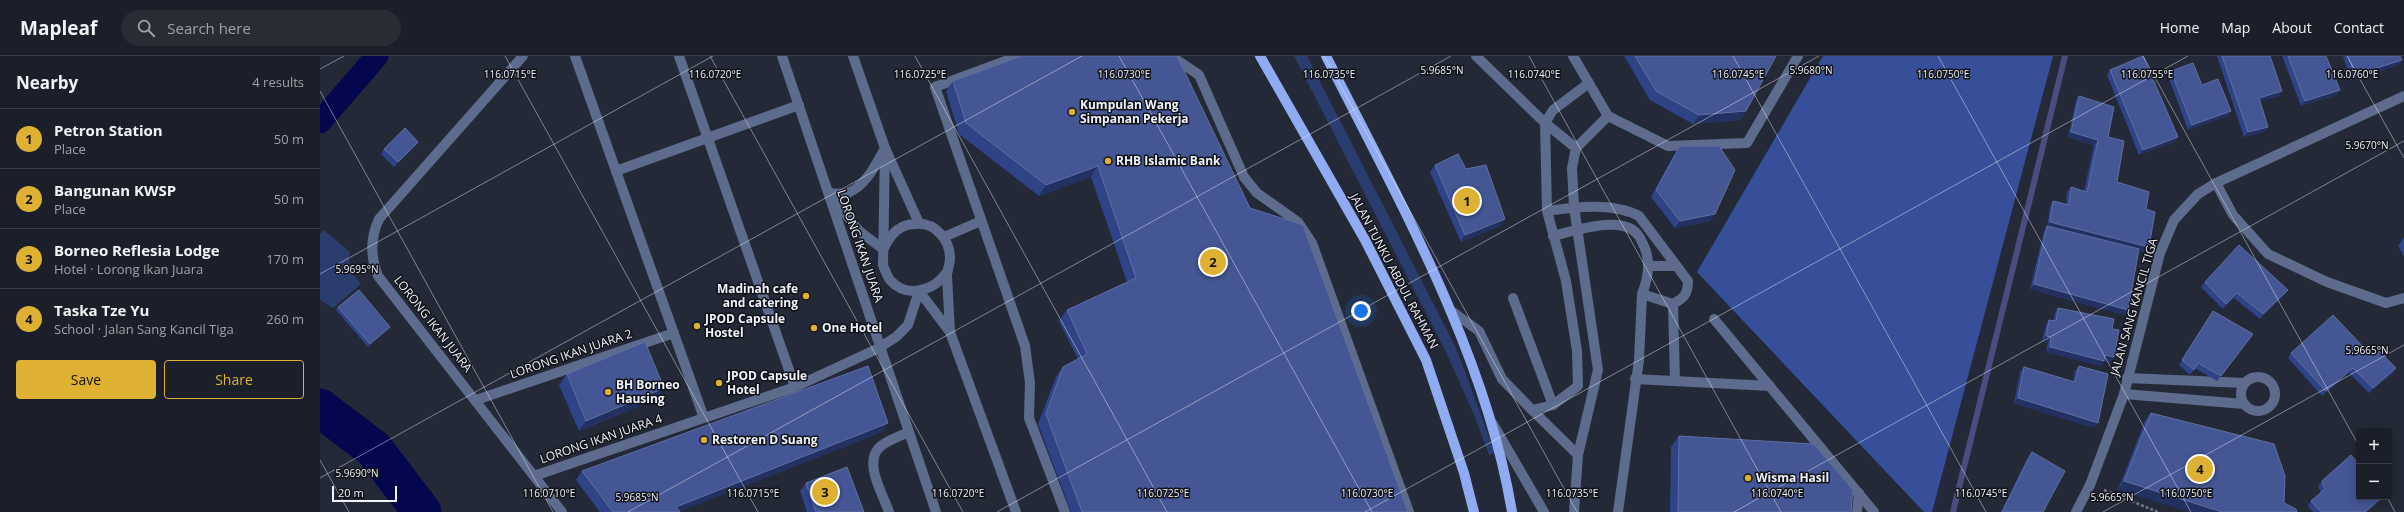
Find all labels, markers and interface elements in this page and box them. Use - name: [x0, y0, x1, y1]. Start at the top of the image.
- search box: [121, 10, 401, 46]
- text: Mapleaf: [20, 15, 97, 41]
- icon: search: [135, 17, 157, 39]
- text: Search here: [167, 18, 251, 38]
- text: Home: [2160, 18, 2199, 37]
- text: Map: [2221, 18, 2250, 37]
- text: About: [2272, 18, 2312, 37]
- text: Contact: [2334, 18, 2384, 37]
- text: 5.9685°N: [1420, 63, 1464, 77]
- text: 5.9680°N: [1789, 63, 1833, 77]
- text: 116.0715°E: [484, 67, 536, 81]
- text: 116.0720°E: [689, 67, 741, 81]
- text: 116.0725°E: [894, 67, 946, 81]
- text: 116.0730°E: [1098, 67, 1150, 81]
- text: 116.0735°E: [1303, 67, 1355, 81]
- text: 116.0740°E: [1508, 67, 1560, 81]
- text: 116.0745°E: [1712, 67, 1764, 81]
- text: 116.0750°E: [1917, 67, 1969, 81]
- text: 116.0755°E: [2121, 67, 2173, 81]
- text: 116.0760°E: [2326, 67, 2378, 81]
- text: Nearby: [16, 71, 78, 94]
- text: 4 results: [252, 73, 304, 91]
- place label: Kumpulan Wang Simpanan Pekerja: [1080, 96, 1189, 127]
- marker: Kumpulan Wang Simpanan Pekerja: [1067, 107, 1077, 117]
- text: Petron Station: [54, 120, 163, 140]
- text: 1: [25, 130, 33, 148]
- text: 50 m: [274, 130, 304, 148]
- text: 5.9670°N: [2345, 138, 2389, 152]
- text: Place: [54, 140, 86, 158]
- place label: RHB Islamic Bank: [1116, 152, 1221, 169]
- marker: RHB Islamic Bank: [1103, 156, 1113, 166]
- text: Bangunan KWSP: [54, 180, 176, 200]
- pin: 1: [1454, 186, 1480, 216]
- street label: LORONG IKAN JUARA: [833, 187, 888, 305]
- street label: JALAN TUNKU ABDUL RAHMAN: [1346, 189, 1443, 352]
- text: 2: [25, 190, 33, 208]
- text: 50 m: [274, 190, 304, 208]
- text: Place: [54, 200, 86, 218]
- street label: JALAN SANG KANCIL TIGA: [2105, 236, 2161, 379]
- text: Borneo Reflesia Lodge: [54, 240, 220, 260]
- pin: 2: [1200, 247, 1226, 277]
- text: 3: [25, 250, 33, 268]
- text: 170 m: [266, 250, 304, 268]
- text: Hotel · Lorong Ikan Juara: [54, 260, 203, 278]
- text: 5.9695°N: [335, 262, 379, 276]
- street label: LORONG IKAN JUARA: [390, 272, 477, 376]
- place label: Madinah cafe and catering: [717, 280, 798, 311]
- marker: Madinah cafe and catering: [801, 291, 811, 301]
- text: Taska Tze Yu: [54, 300, 149, 320]
- your location: [1351, 301, 1371, 321]
- text: 4: [25, 310, 33, 328]
- text: 260 m: [266, 310, 304, 328]
- place label: JPOD Capsule Hostel: [704, 310, 785, 341]
- place label: One Hotel: [822, 319, 882, 336]
- text: School · Jalan Sang Kancil Tiga: [54, 320, 234, 338]
- marker: JPOD Capsule Hostel: [692, 321, 702, 331]
- marker: One Hotel: [809, 323, 819, 333]
- street label: LORONG IKAN JUARA 2: [507, 325, 634, 382]
- text: 5.9665°N: [2345, 343, 2389, 357]
- button: Save: [16, 360, 156, 399]
- button: Share: [164, 360, 304, 399]
- place label: JPOD Capsule Hotel: [726, 367, 807, 398]
- place label: BH Borneo Hausing: [616, 376, 680, 407]
- marker: JPOD Capsule Hotel: [714, 378, 724, 388]
- marker: BH Borneo Hausing: [603, 387, 613, 397]
- street label: LORONG IKAN JUARA 4: [537, 410, 664, 467]
- map controls: [2356, 428, 2392, 500]
- button: +: [2356, 428, 2392, 464]
- place label: Restoren D Suang: [712, 431, 818, 448]
- marker: Restoren D Suang: [699, 435, 709, 445]
- pin: 4: [2187, 454, 2213, 484]
- button: −: [2356, 464, 2392, 500]
- text: 5.9690°N: [335, 466, 379, 480]
- place label: Wisma Hasil: [1756, 469, 1829, 486]
- marker: Wisma Hasil: [1743, 473, 1753, 483]
- pin: 3: [812, 477, 838, 507]
- scale bar: [332, 484, 397, 503]
- text: 20 m: [338, 485, 364, 500]
- text: 116.0710°E: [523, 486, 575, 500]
- text: 116.0715°E: [727, 486, 779, 500]
- text: 116.0720°E: [932, 486, 984, 500]
- text: 116.0725°E: [1137, 486, 1189, 500]
- text: 116.0730°E: [1341, 486, 1393, 500]
- text: 116.0735°E: [1546, 486, 1598, 500]
- text: 116.0740°E: [1751, 486, 1803, 500]
- text: 116.0745°E: [1955, 486, 2007, 500]
- text: 116.0750°E: [2160, 486, 2212, 500]
- text: 5.9685°N: [615, 490, 659, 504]
- text: 5.9665°N: [2090, 490, 2134, 504]

